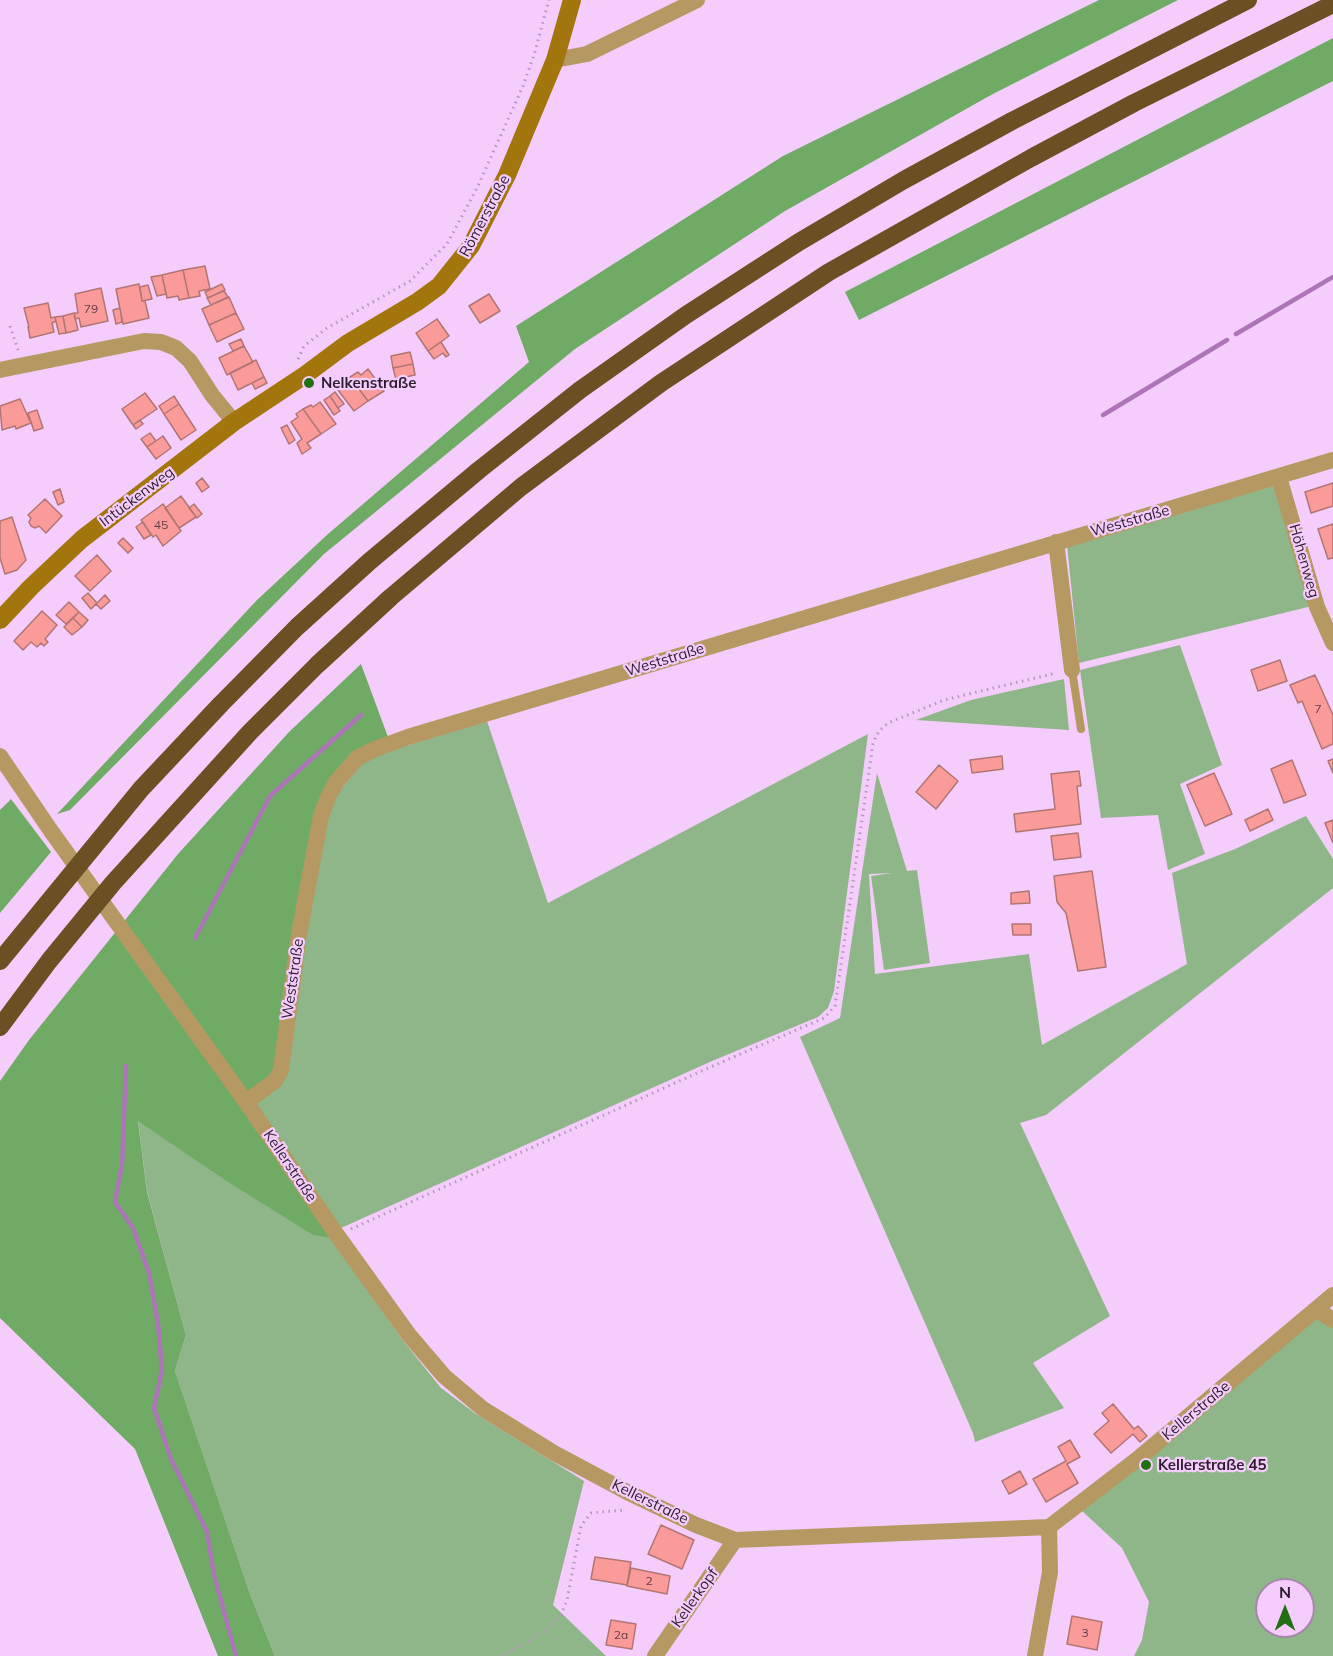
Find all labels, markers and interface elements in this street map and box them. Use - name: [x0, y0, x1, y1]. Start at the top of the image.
- street label: Römerstraße: [456, 172, 514, 260]
- house number: 79: [84, 302, 98, 316]
- place label: Nelkenstraße: [321, 374, 416, 392]
- marker: Nelkenstraße: [302, 376, 316, 390]
- street label: Intückenweg: [96, 463, 178, 531]
- street label: Weststraße: [1088, 501, 1172, 541]
- house number: 45: [154, 518, 168, 532]
- street label: Höhenweg: [1285, 522, 1323, 600]
- street label: Weststraße: [624, 640, 706, 680]
- house number: 7: [1314, 702, 1322, 716]
- street label: Weststraße: [278, 938, 308, 1020]
- street label: Kellerstraße: [259, 1127, 321, 1205]
- street label: Kellerstraße: [1158, 1377, 1234, 1445]
- place label: Kellerstraße 45: [1158, 1456, 1267, 1474]
- marker: Kellerstraße 45: [1139, 1458, 1153, 1472]
- street label: Kellerstraße: [609, 1476, 691, 1528]
- street label: Kellerkopf: [668, 1565, 722, 1631]
- house number: 2: [645, 1574, 653, 1588]
- north arrow: [1255, 1578, 1315, 1638]
- text: N: [1279, 1582, 1291, 1602]
- house number: 3: [1081, 1626, 1089, 1640]
- house number: 2a: [614, 1628, 628, 1642]

